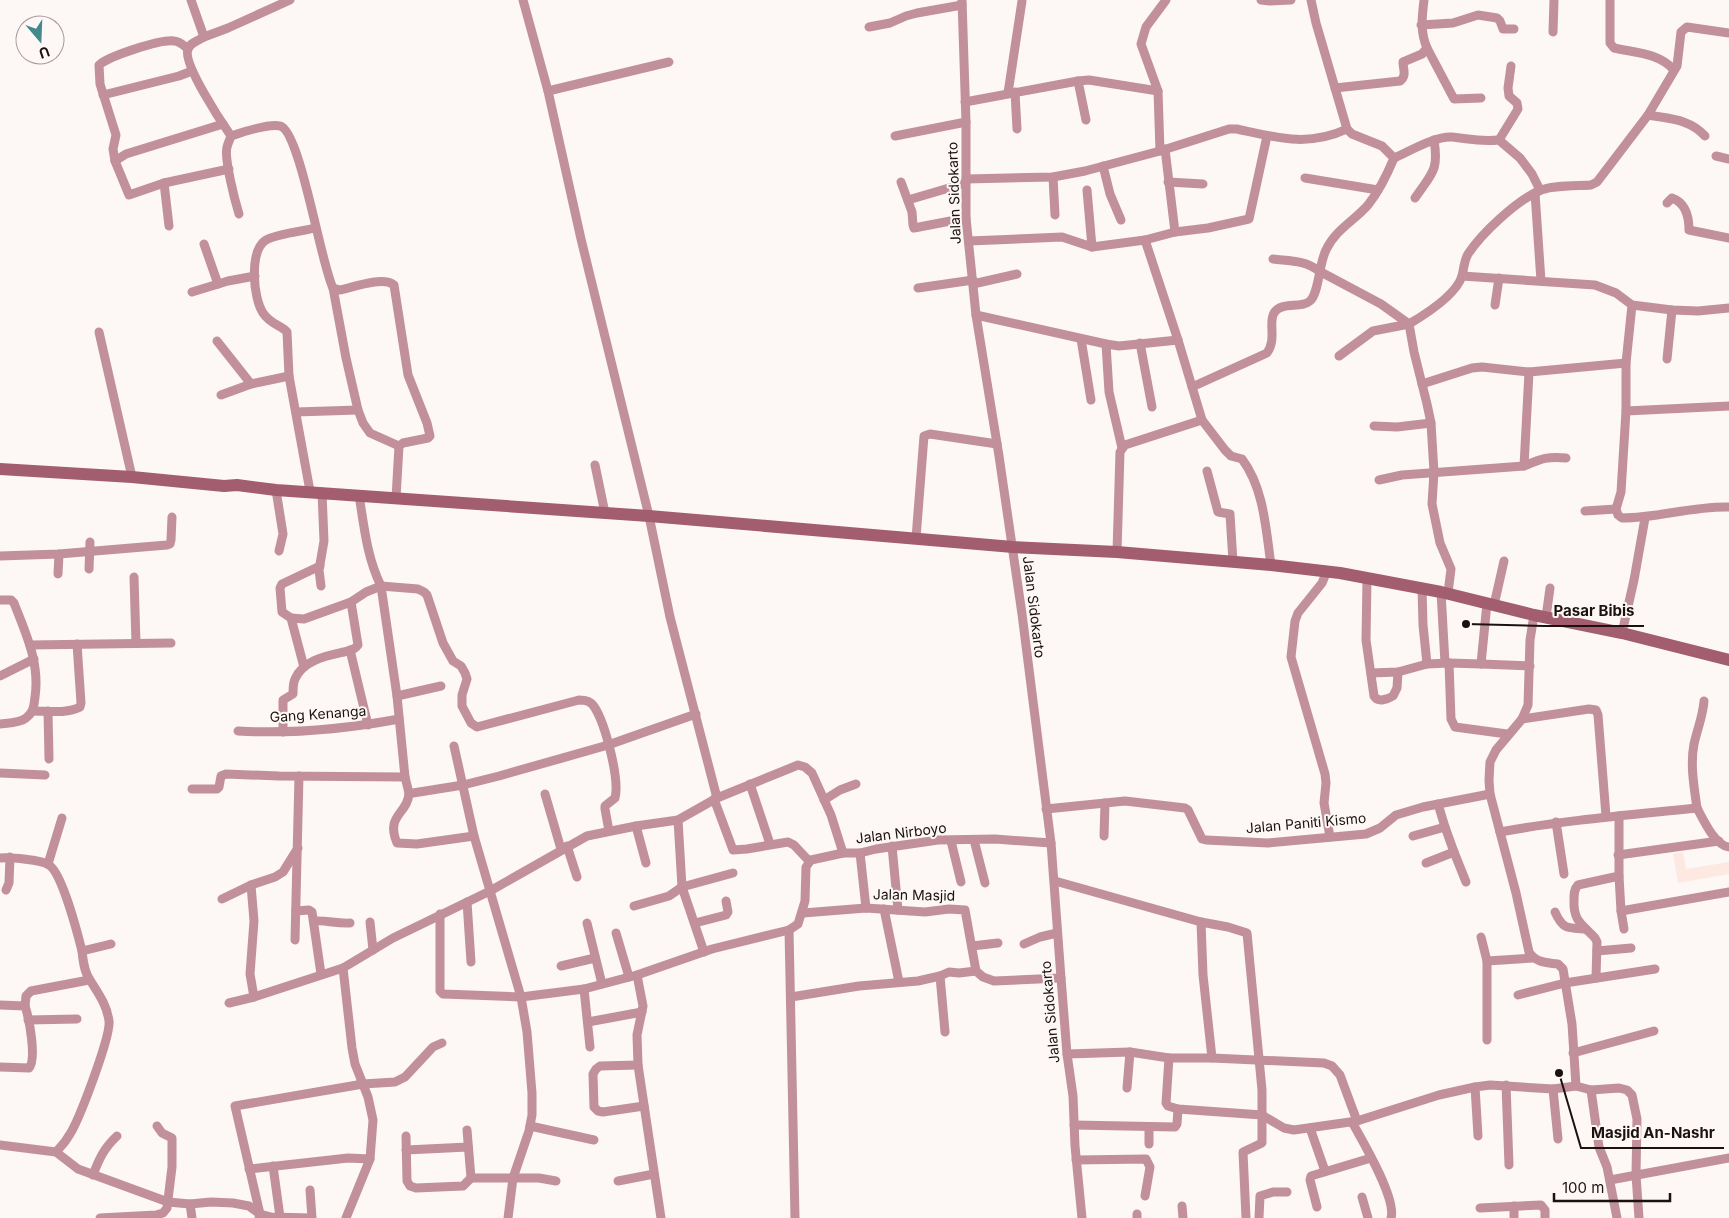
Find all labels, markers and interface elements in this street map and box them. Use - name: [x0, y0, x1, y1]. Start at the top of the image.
- north arrow: [15, 15, 65, 65]
- text: U: [37, 43, 52, 62]
- street label: Jalan Sidokarto: [943, 141, 964, 245]
- street label: Jalan Sidokarto: [1020, 555, 1049, 659]
- callout: Pasar Bibis: [1544, 596, 1644, 626]
- text: Pasar Bibis: [1554, 601, 1634, 620]
- street label: Gang Kenanga: [269, 702, 367, 725]
- street label: Jalan Paniti Kismo: [1245, 809, 1367, 836]
- street label: Jalan Nirboyo: [855, 818, 947, 847]
- street label: Jalan Masjid: [873, 885, 955, 904]
- street label: Jalan Sidokarto: [1037, 960, 1062, 1064]
- callout: Masjid An-Nashr: [1581, 1118, 1724, 1148]
- text: Masjid An-Nashr: [1591, 1123, 1715, 1142]
- scale bar: [1554, 1170, 1670, 1202]
- text: 100 m: [1562, 1178, 1604, 1197]

